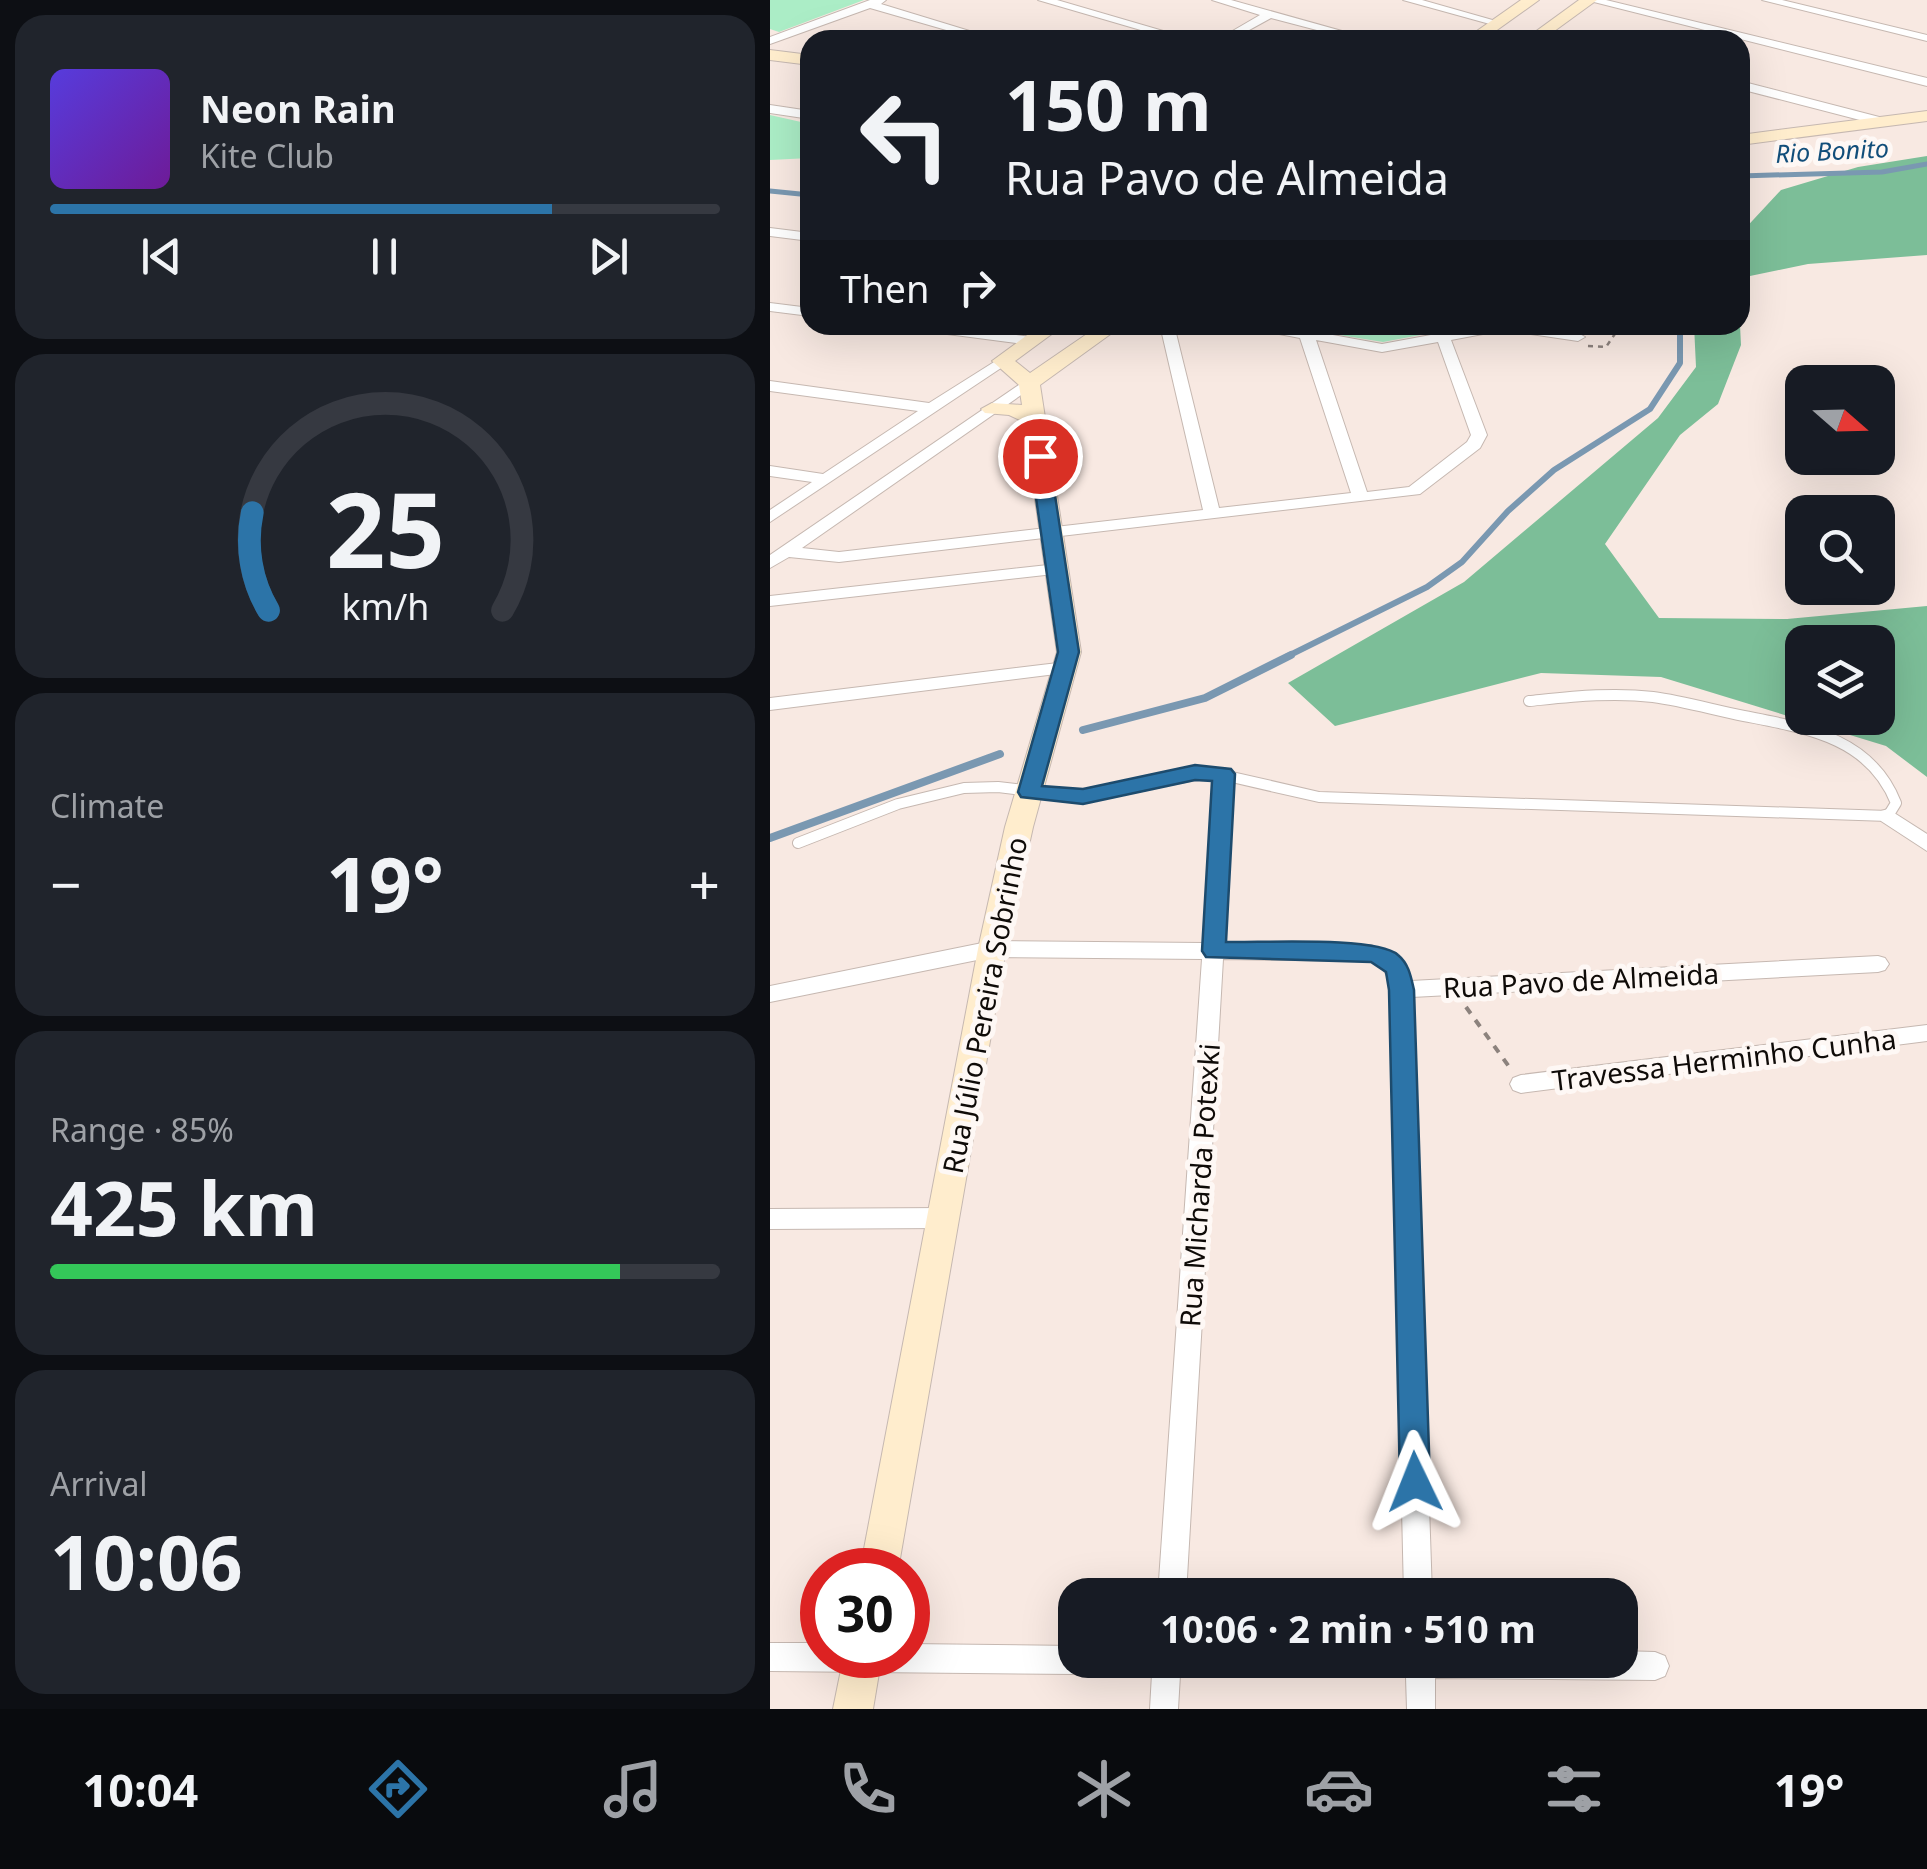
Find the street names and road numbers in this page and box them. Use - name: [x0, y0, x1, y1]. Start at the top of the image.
- street label: Rua Júlio Pereira Sobrinho: [933, 834, 1035, 1176]
- street label: Rua Pavo de Almeida: [1442, 954, 1720, 1006]
- street label: Travessa Herminho Cunha: [1550, 1019, 1898, 1099]
- street label: Rua Micharda Potexki: [1170, 1042, 1228, 1328]

